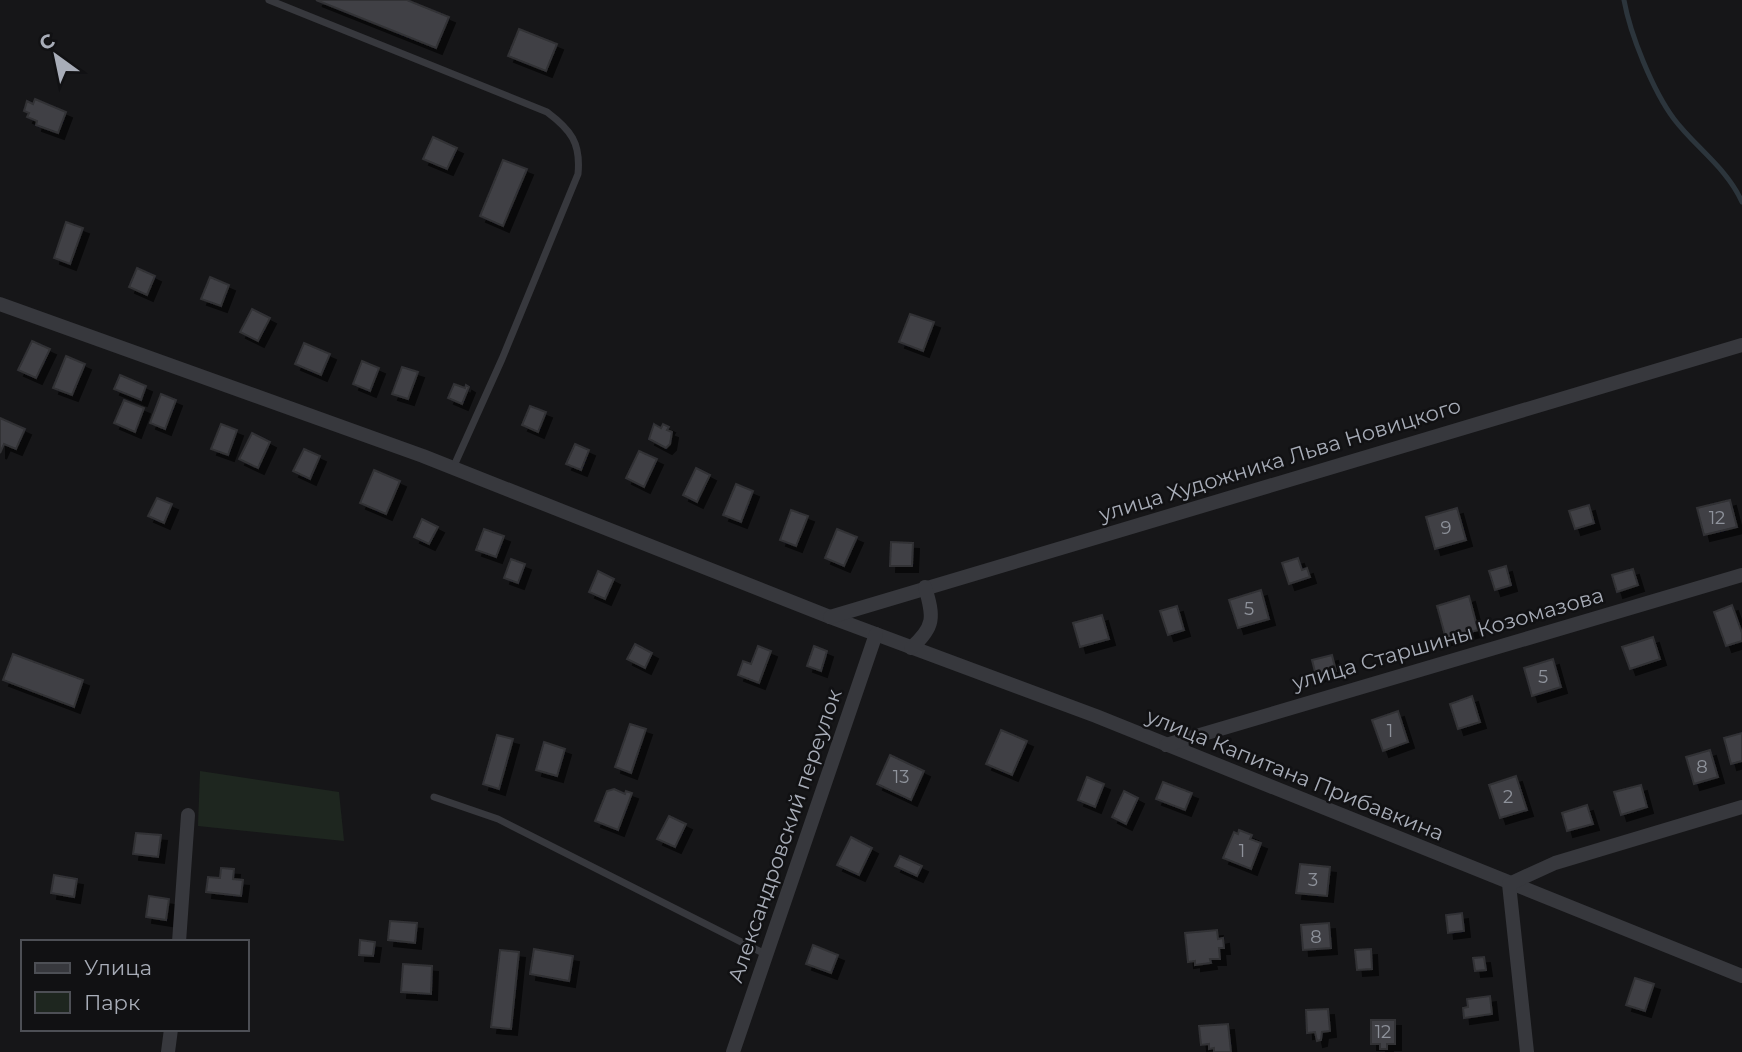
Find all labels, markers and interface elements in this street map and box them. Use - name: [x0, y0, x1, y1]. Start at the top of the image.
- north arrow: [21, 21, 91, 91]
- text: С: [35, 29, 59, 56]
- street label: улица Художника Льва Новицкого: [1095, 392, 1464, 527]
- house number: 12: [1709, 507, 1725, 529]
- house number: 9: [1441, 517, 1452, 539]
- street label: улица Старшины Козомазова: [1288, 582, 1607, 695]
- house number: 5: [1244, 598, 1254, 620]
- house number: 5: [1538, 666, 1548, 688]
- street label: Александровский переулок: [722, 686, 847, 986]
- street label: улица Капитана Прибавкина: [1142, 703, 1447, 846]
- house number: 1: [1387, 720, 1393, 742]
- house number: 8: [1696, 756, 1708, 778]
- house number: 13: [893, 766, 909, 788]
- house number: 2: [1503, 786, 1513, 808]
- house number: 1: [1239, 840, 1245, 862]
- house number: 3: [1308, 869, 1318, 891]
- house number: 8: [1310, 926, 1322, 948]
- legend: [21, 940, 248, 1031]
- text: Улица: [84, 955, 152, 980]
- text: Парк: [84, 990, 140, 1015]
- house number: 12: [1375, 1021, 1391, 1043]

